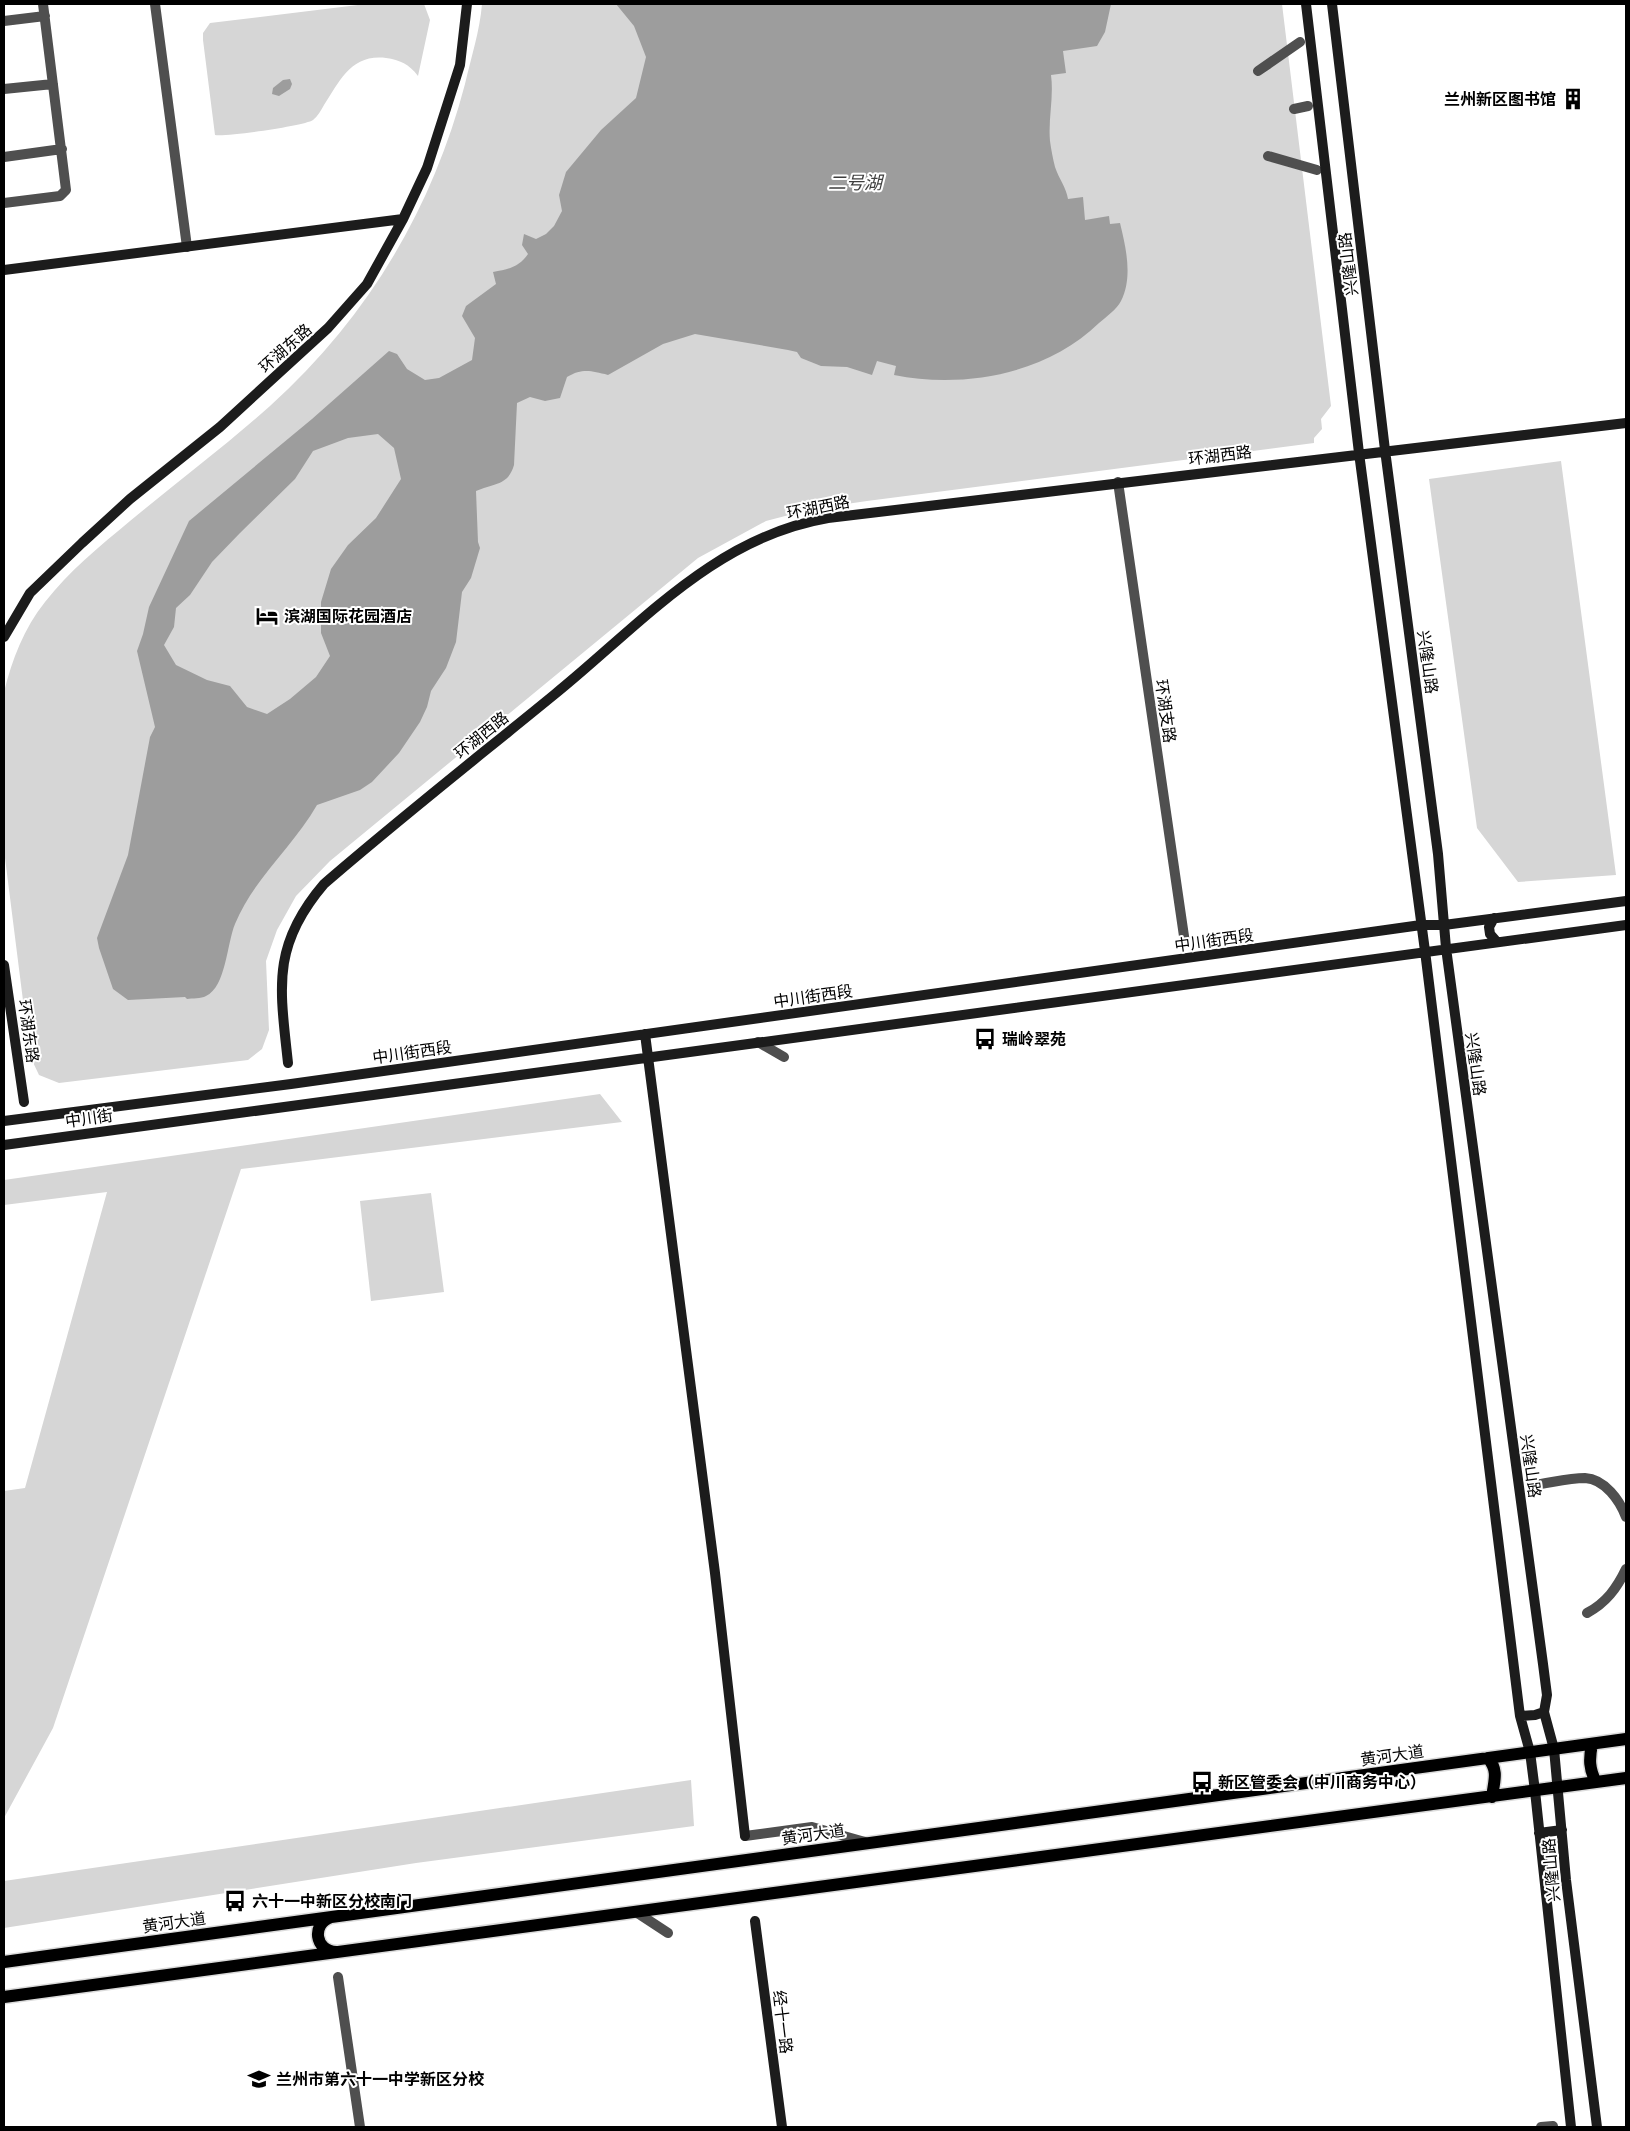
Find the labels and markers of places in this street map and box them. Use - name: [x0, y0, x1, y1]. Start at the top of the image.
- building icon: 兰州新区图书馆: [1560, 86, 1586, 112]
- place label: 兰州新区图书馆: [1444, 88, 1556, 110]
- hotel icon: 滨湖国际花园酒店: [254, 603, 280, 629]
- place label: 滨湖国际花园酒店: [284, 605, 412, 627]
- bus stop icon: 瑞岭翠苑: [972, 1026, 998, 1052]
- place label: 瑞岭翠苑: [1002, 1028, 1066, 1050]
- bus stop icon: 新区管委会（中川商务中心）: [1189, 1769, 1215, 1795]
- place label: 新区管委会（中川商务中心）: [1218, 1771, 1426, 1793]
- bus stop icon: 六十一中新区分校南门: [222, 1888, 248, 1914]
- place label: 六十一中新区分校南门: [252, 1890, 412, 1912]
- school or university icon: 兰州市第六十一中学新区分校: [246, 2066, 272, 2092]
- place label: 兰州市第六十一中学新区分校: [276, 2068, 485, 2090]

